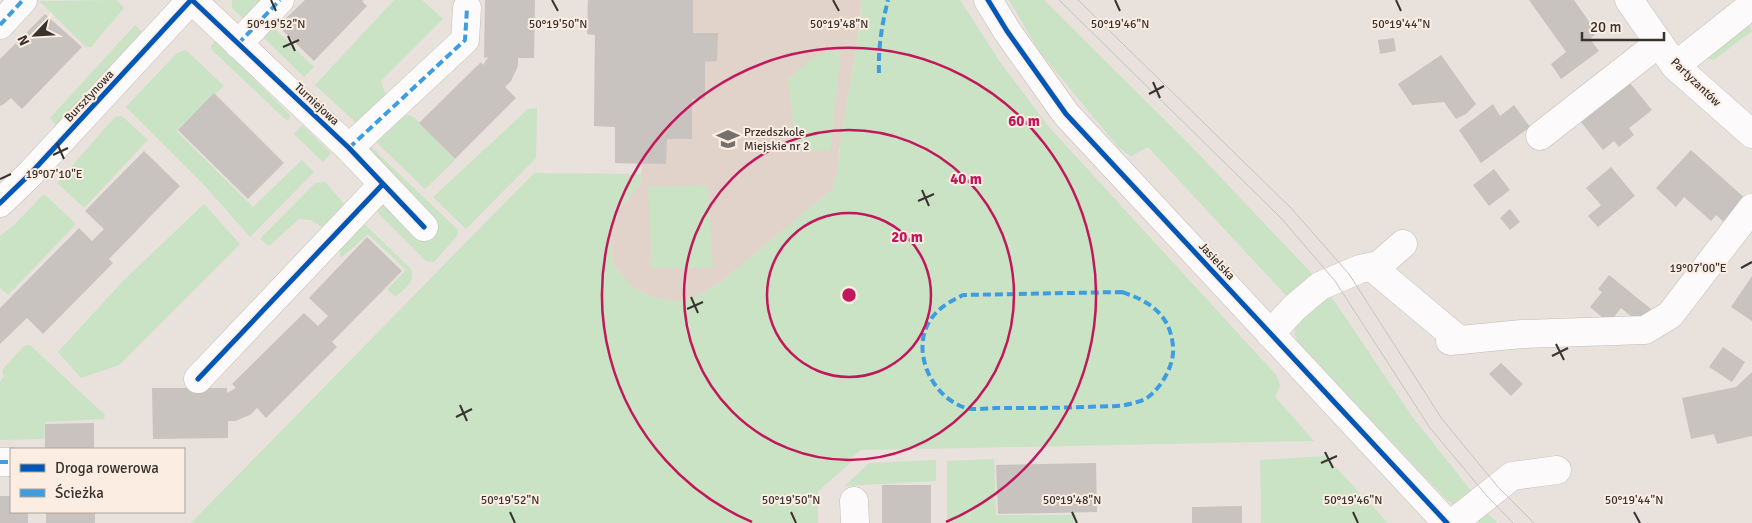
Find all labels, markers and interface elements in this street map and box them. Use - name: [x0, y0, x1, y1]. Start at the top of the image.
- north arrow: [10, 10, 60, 60]
- scale bar: [1582, 10, 1664, 42]
- text: 50°19'52"N: [247, 17, 305, 32]
- text: 50°19'50"N: [529, 17, 587, 32]
- text: 50°19'48"N: [810, 17, 868, 32]
- text: 50°19'46"N: [1091, 17, 1149, 32]
- text: 50°19'44"N: [1372, 17, 1430, 32]
- text: 20 m: [1590, 18, 1621, 36]
- text: N: [14, 32, 33, 48]
- street label: Partyzantów: [1667, 55, 1724, 110]
- street label: Bursztynowa: [61, 67, 117, 126]
- street label: Turniejowa: [291, 80, 342, 129]
- text: 60 m: [1008, 112, 1040, 130]
- place label: Przedszkole Miejskie nr 2: [744, 125, 809, 154]
- school or university icon: Przedszkole Miejskie nr 2: [715, 126, 741, 152]
- text: 19°07'10"E: [25, 167, 83, 182]
- text: 40 m: [950, 170, 982, 188]
- text: 20 m: [891, 228, 923, 246]
- street label: Jasielska: [1195, 239, 1238, 283]
- text: 19°07'00"E: [1669, 261, 1727, 276]
- centre of rings: [840, 286, 858, 304]
- legend: [10, 448, 185, 513]
- text: Droga rowerowa: [55, 459, 159, 477]
- text: Ścieżka: [55, 483, 104, 502]
- text: 50°19'52"N: [481, 493, 539, 508]
- text: 50°19'50"N: [762, 493, 820, 508]
- text: 50°19'48"N: [1043, 493, 1101, 508]
- text: 50°19'46"N: [1324, 493, 1382, 508]
- text: 50°19'44"N: [1605, 493, 1663, 508]

